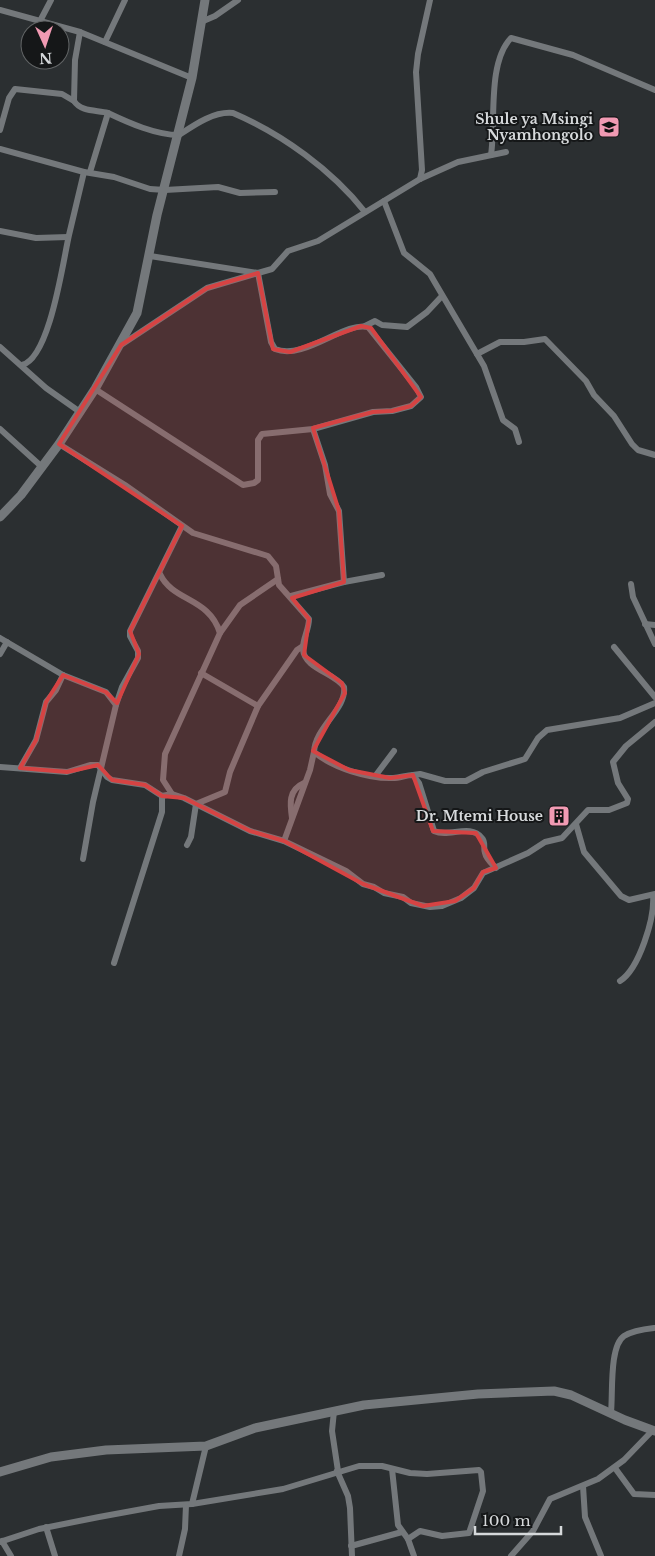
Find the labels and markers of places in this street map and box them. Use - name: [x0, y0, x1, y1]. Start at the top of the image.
- place label: Shule ya Msingi Nyamhongolo: [475, 110, 593, 144]
- school or university icon: Shule ya Msingi Nyamhongolo: [597, 115, 621, 139]
- building icon: Dr. Mtemi House: [547, 804, 571, 828]
- place label: Dr. Mtemi House: [416, 807, 543, 825]

